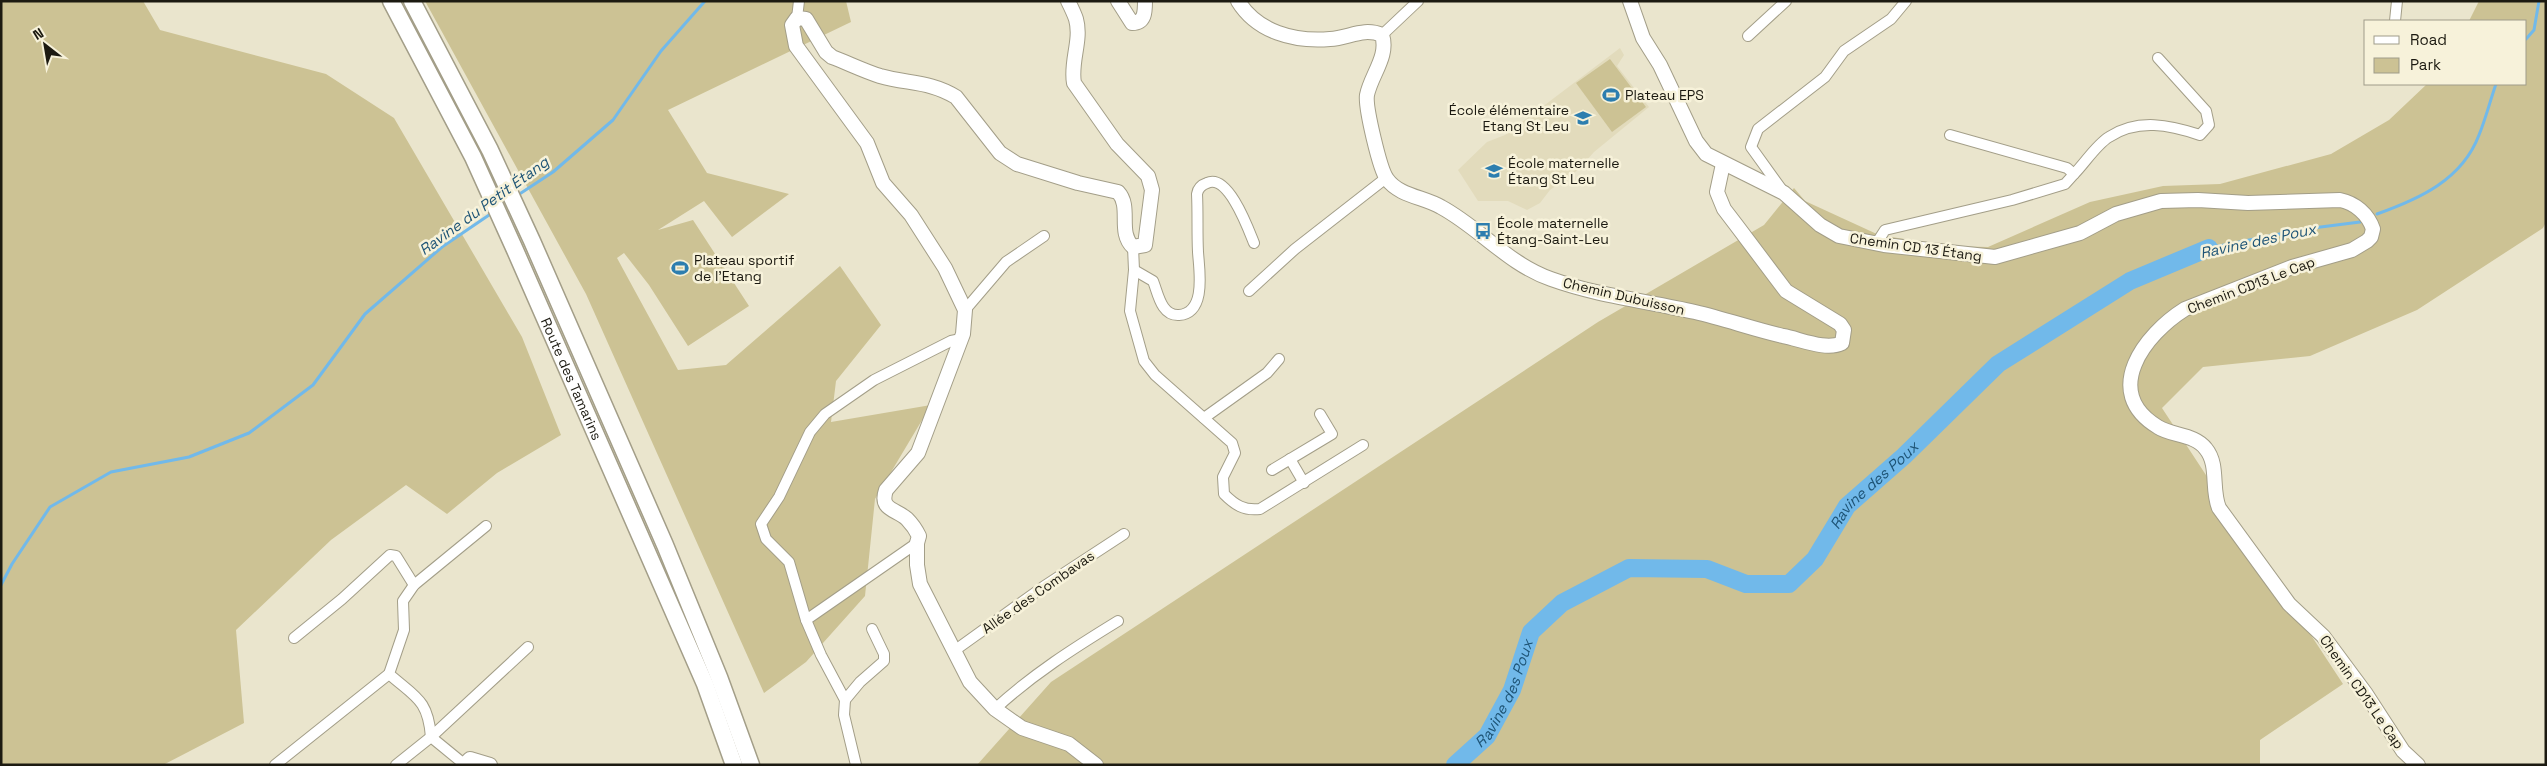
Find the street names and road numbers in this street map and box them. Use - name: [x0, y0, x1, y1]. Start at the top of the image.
- street label: Chemin CD 13 Étang: [1849, 229, 1983, 265]
- street label: Chemin CD13 Le Cap: [2185, 252, 2317, 318]
- street label: Chemin Dubuisson: [1561, 273, 1687, 319]
- street label: Route des Tamarins: [537, 315, 606, 443]
- street label: Allée des Combavas: [978, 546, 1098, 638]
- street label: Chemin CD13 Le Cap: [2316, 631, 2408, 753]

